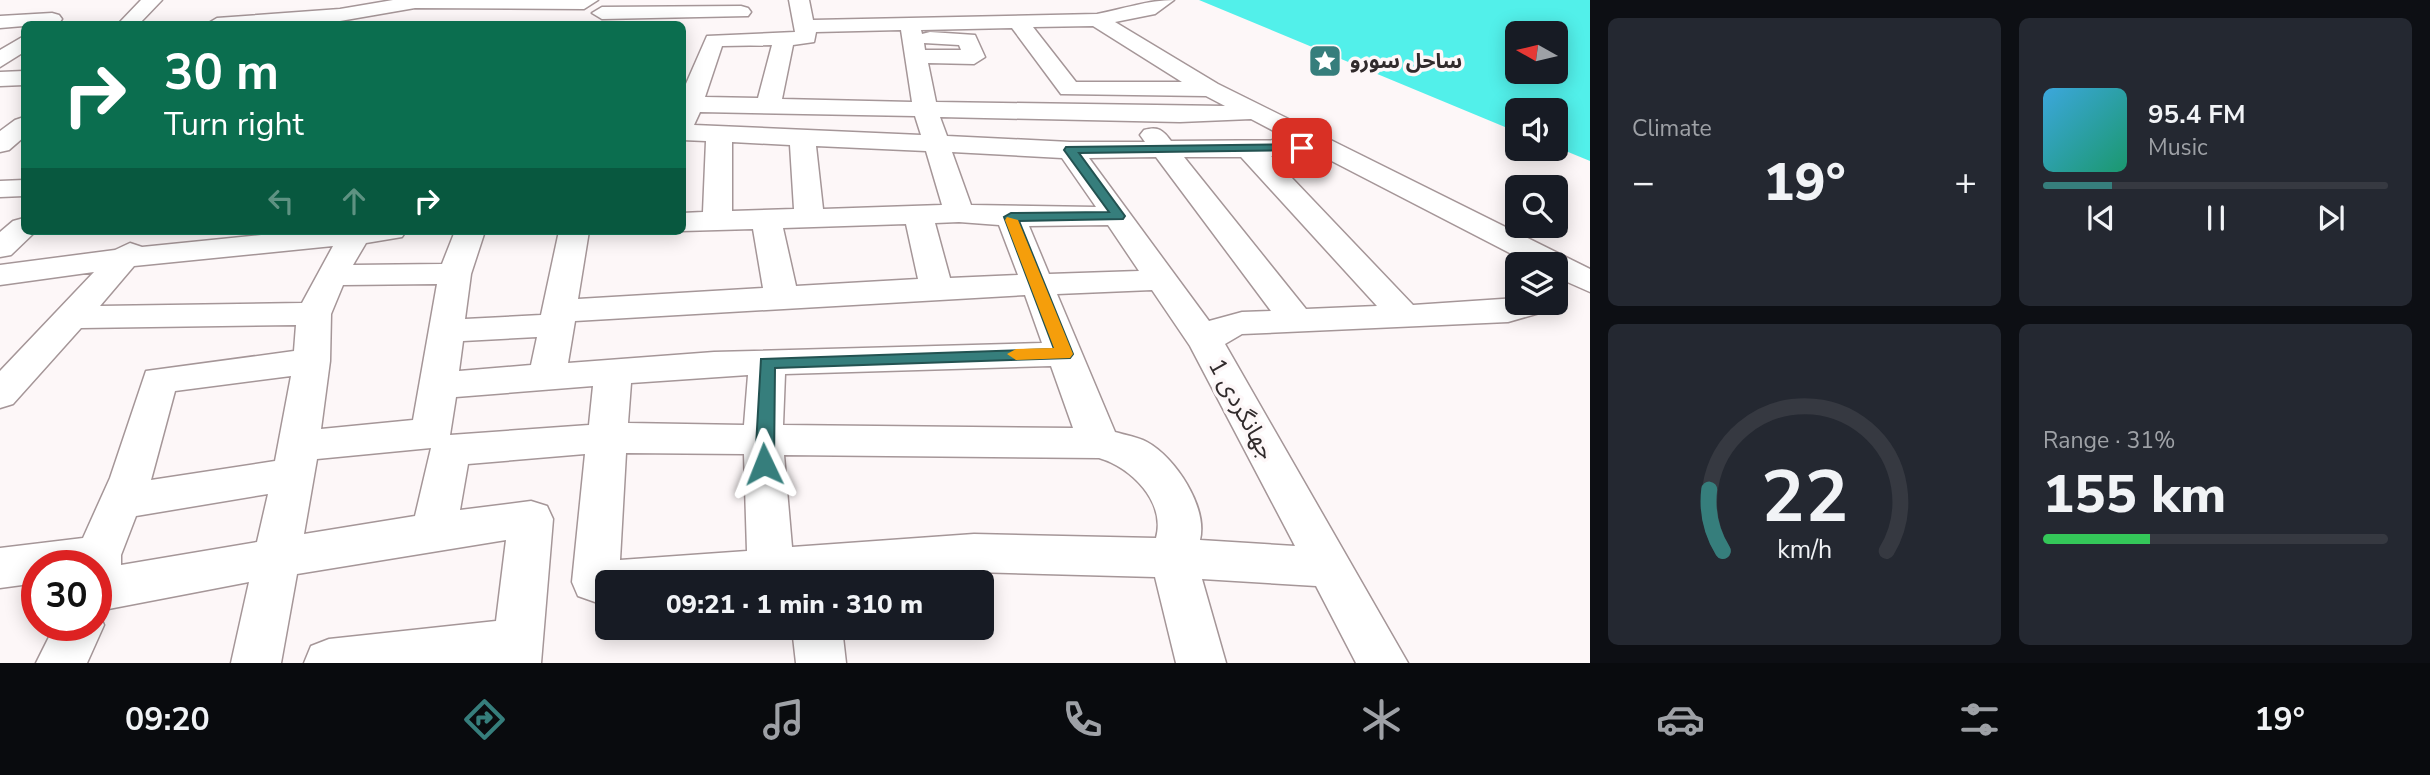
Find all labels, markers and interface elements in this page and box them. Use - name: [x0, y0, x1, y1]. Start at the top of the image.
- north arrow: [1505, 21, 1568, 84]
- map controls: [1505, 21, 1568, 315]
- text: 30 m: [164, 39, 279, 106]
- place icon: ساحل سورو: [1306, 42, 1344, 80]
- place label: ساحل سورو: [1350, 47, 1462, 75]
- icon: right: [49, 49, 140, 140]
- text: 95.4 FM: [2148, 97, 2245, 132]
- button: sound: [1505, 98, 1568, 161]
- text: Turn right: [164, 103, 304, 146]
- text: Climate: [1632, 113, 1712, 144]
- pin: [1272, 118, 1332, 178]
- icon: arrive: [1283, 129, 1321, 167]
- text: Music: [2148, 132, 2208, 163]
- text: 19°: [1763, 147, 1846, 218]
- text: −: [1632, 157, 1655, 208]
- text: +: [1954, 157, 1977, 208]
- button: search: [1505, 175, 1568, 238]
- icon: left: [262, 182, 300, 220]
- icon: ahead: [335, 182, 373, 220]
- icon: right: [408, 182, 446, 220]
- icon: previous: [2082, 199, 2120, 237]
- icon: pause: [2197, 199, 2235, 237]
- icon: next: [2312, 199, 2350, 237]
- button: layers: [1505, 252, 1568, 315]
- street label: جهانگردی 1: [1201, 353, 1283, 465]
- text: Range · 31%: [2043, 425, 2175, 456]
- position arrow: [727, 427, 801, 501]
- text: 22: [1761, 447, 1848, 547]
- text: 155 km: [2043, 459, 2226, 530]
- text: km/h: [1777, 532, 1832, 566]
- speed limit sign: 30: [21, 550, 112, 641]
- text: 09:21 · 1 min · 310 m: [666, 587, 923, 622]
- icon: directions: [460, 695, 509, 744]
- icon: music: [759, 695, 808, 744]
- icon: phone: [1058, 695, 1107, 744]
- icon: climate: [1357, 695, 1406, 744]
- icon: car: [1656, 695, 1705, 744]
- icon: filters: [1955, 695, 2004, 744]
- text: 09:20: [125, 698, 210, 741]
- text: 19°: [2254, 698, 2305, 741]

